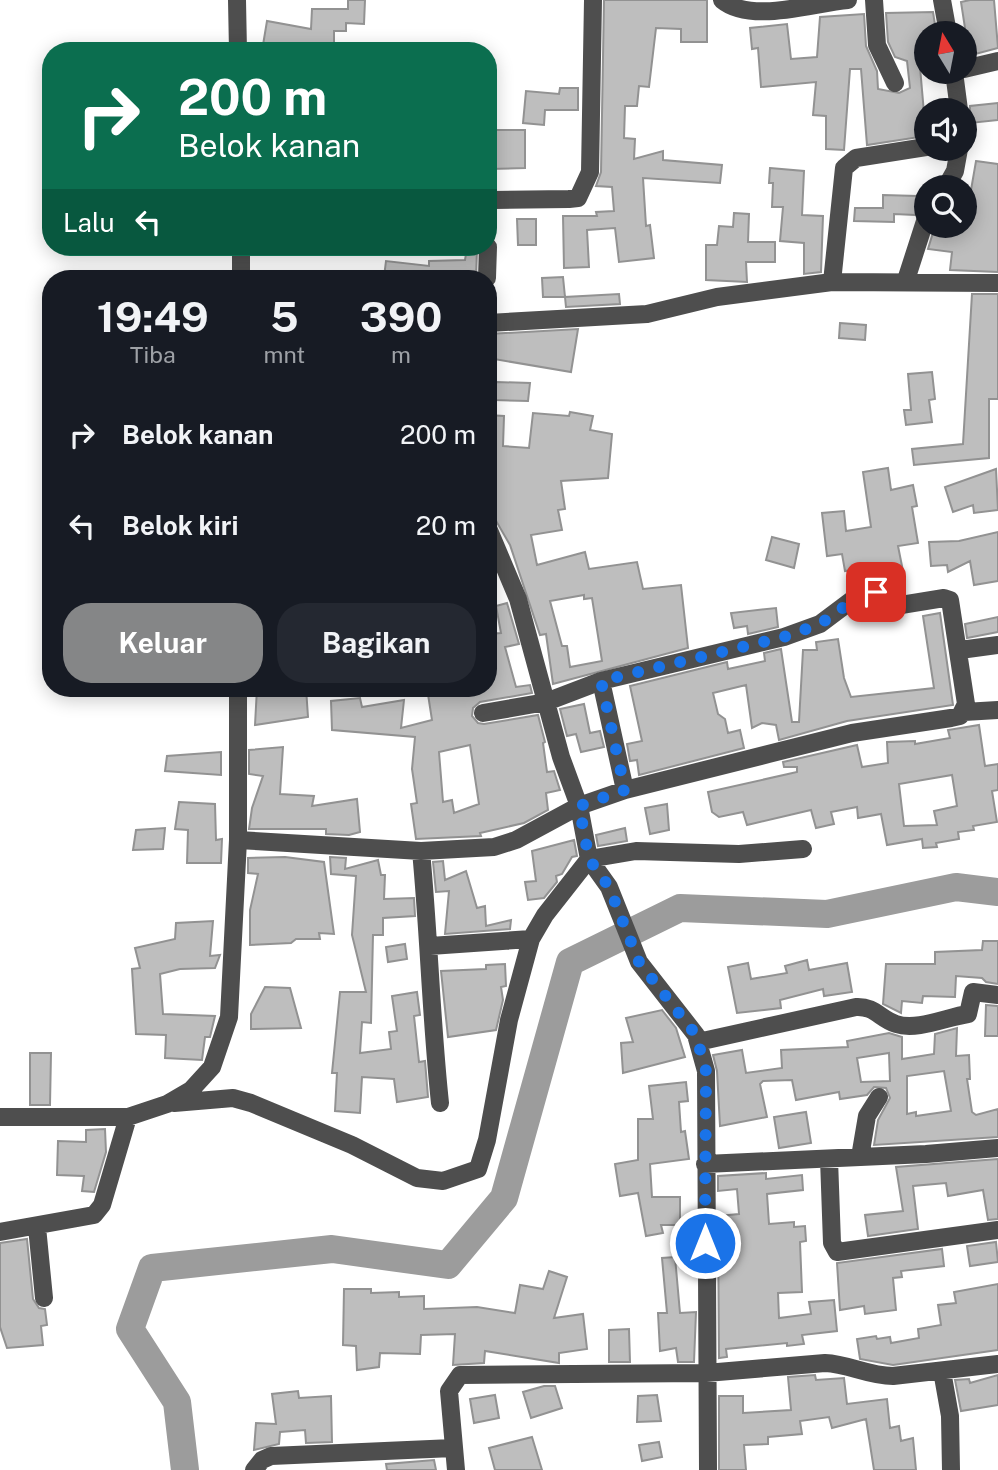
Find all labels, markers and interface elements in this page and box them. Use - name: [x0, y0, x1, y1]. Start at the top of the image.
- north arrow: [914, 21, 976, 84]
- map controls: [914, 21, 977, 238]
- text: 200 m: [178, 68, 327, 126]
- icon: right: [63, 70, 154, 161]
- button: sound: [914, 98, 977, 161]
- text: Belok kanan: [178, 127, 360, 164]
- button: search: [914, 175, 977, 238]
- icon: left: [129, 203, 167, 241]
- text: Lalu: [63, 207, 115, 238]
- text: 19:49: [97, 292, 209, 341]
- text: 5: [270, 292, 299, 341]
- text: 390: [360, 292, 442, 341]
- text: Tiba: [130, 341, 176, 368]
- text: mnt: [264, 341, 305, 368]
- text: m: [391, 341, 411, 368]
- icon: right: [63, 416, 101, 454]
- text: Belok kanan: [122, 419, 273, 450]
- text: 200 m: [400, 419, 476, 450]
- icon: left: [63, 507, 101, 545]
- text: Belok kiri: [122, 510, 238, 541]
- text: 20 m: [416, 510, 476, 541]
- pin: [846, 562, 906, 622]
- icon: arrive: [857, 573, 895, 611]
- button: Keluar: [63, 603, 263, 683]
- button: Bagikan: [277, 603, 476, 683]
- position arrow: [668, 1206, 742, 1280]

